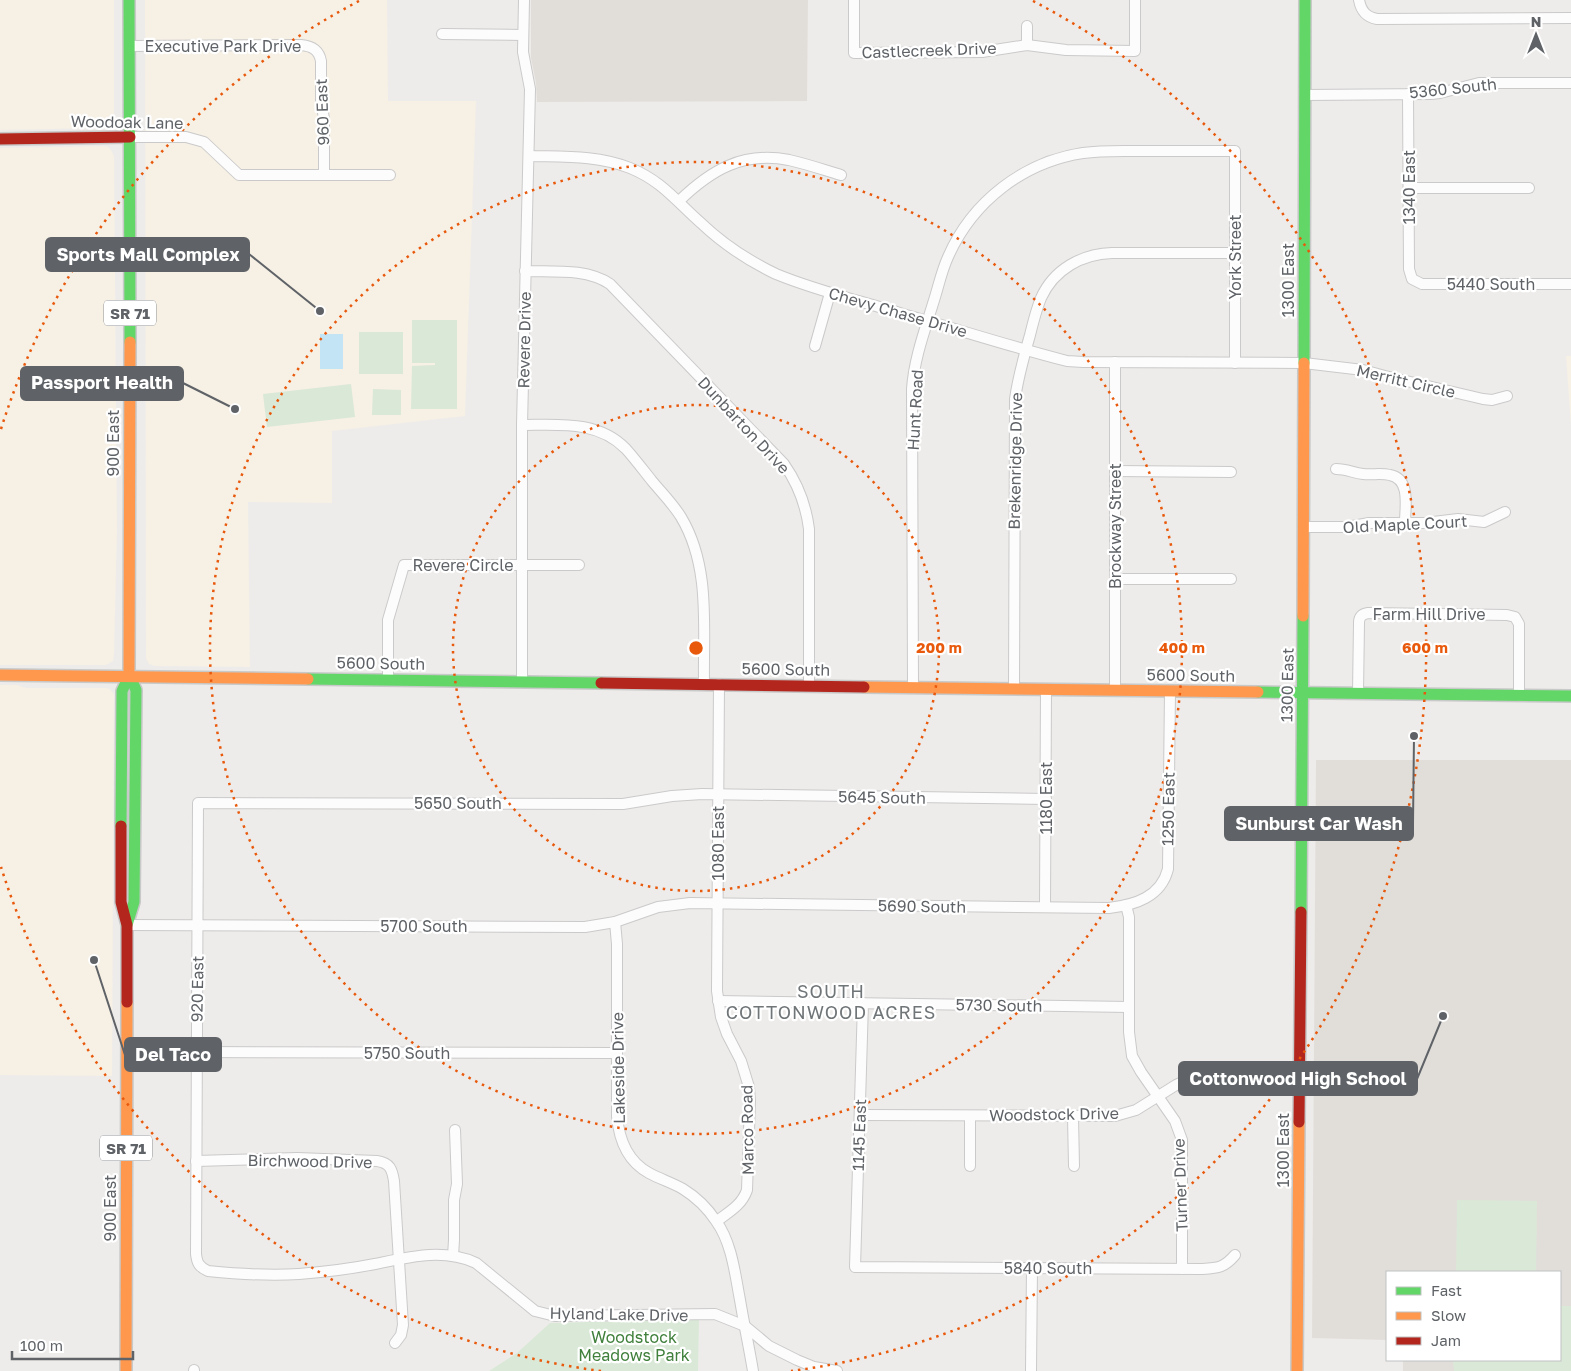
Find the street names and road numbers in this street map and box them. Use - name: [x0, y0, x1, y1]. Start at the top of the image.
- street label: Executive Park Drive: [145, 36, 301, 56]
- street label: Castlecreek Drive: [861, 38, 997, 62]
- street label: 5360 South: [1408, 73, 1498, 103]
- street label: 960 East: [311, 78, 333, 146]
- street label: Woodoak Lane: [70, 111, 184, 133]
- street label: 1340 East: [1399, 150, 1419, 224]
- street label: York Street: [1225, 214, 1245, 300]
- street label: 1300 East: [1278, 243, 1298, 317]
- street label: 5440 South: [1447, 274, 1535, 294]
- street label: Chevy Chase Drive: [826, 283, 970, 341]
- street label: Revere Drive: [513, 292, 535, 388]
- road number: SR 71: [104, 300, 156, 326]
- street label: Merritt Circle: [1355, 360, 1457, 402]
- street label: Hunt Road: [903, 369, 927, 451]
- street label: Dunbarton Drive: [694, 372, 794, 478]
- street label: Brekenridge Drive: [1004, 392, 1026, 530]
- street label: 900 East: [103, 409, 123, 477]
- street label: Brockway Street: [1105, 463, 1125, 589]
- street label: Old Maple Court: [1342, 511, 1468, 537]
- street label: Revere Circle: [412, 555, 514, 575]
- street label: Farm Hill Drive: [1373, 604, 1485, 624]
- street label: 1300 East: [1276, 648, 1298, 722]
- street label: 5600 South: [337, 652, 425, 674]
- street label: 5600 South: [742, 658, 830, 680]
- street label: 5600 South: [1147, 664, 1235, 686]
- street label: 1180 East: [1036, 762, 1056, 834]
- street label: 1250 East: [1157, 772, 1179, 846]
- street label: 5645 South: [838, 786, 926, 808]
- street label: 5650 South: [414, 793, 502, 813]
- street label: 1080 East: [708, 806, 728, 880]
- street label: 5690 South: [878, 895, 966, 917]
- street label: 5700 South: [380, 916, 468, 936]
- street label: 920 East: [186, 956, 208, 1022]
- street label: 5730 South: [955, 994, 1043, 1016]
- street label: Lakeside Drive: [607, 1012, 629, 1124]
- street label: 5750 South: [364, 1043, 450, 1063]
- street label: Marco Road: [736, 1085, 758, 1175]
- street label: 1145 East: [848, 1099, 870, 1171]
- street label: Woodstock Drive: [989, 1103, 1119, 1125]
- street label: 1300 East: [1273, 1113, 1293, 1187]
- road number: SR 71: [100, 1136, 152, 1160]
- street label: Turner Drive: [1168, 1138, 1192, 1232]
- street label: Birchwood Drive: [247, 1150, 373, 1172]
- street label: 900 East: [100, 1174, 120, 1242]
- street label: 5840 South: [1004, 1258, 1092, 1278]
- street label: Hyland Lake Drive: [549, 1303, 689, 1325]

